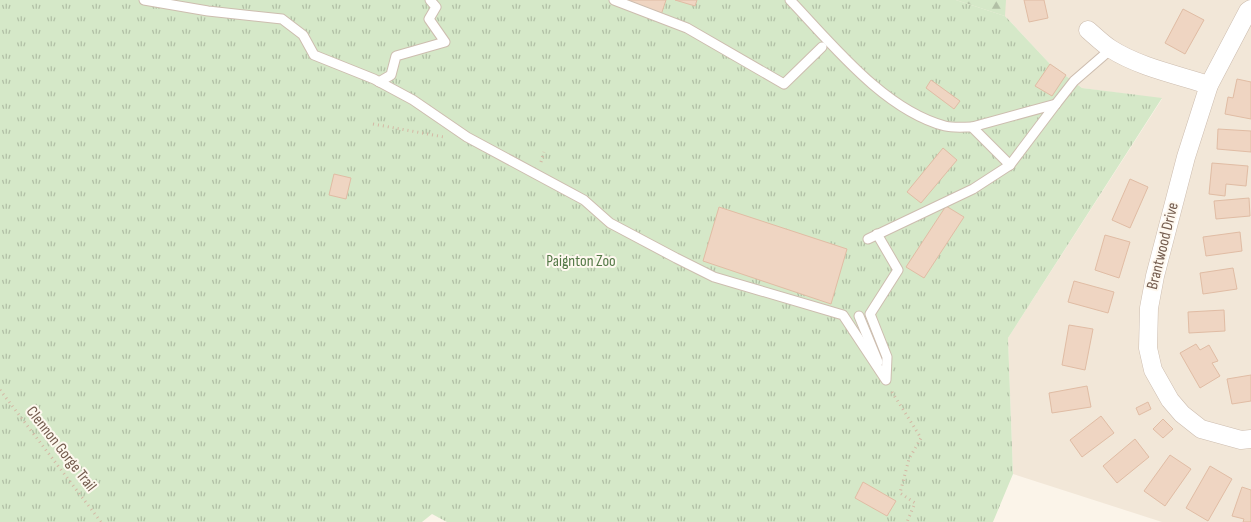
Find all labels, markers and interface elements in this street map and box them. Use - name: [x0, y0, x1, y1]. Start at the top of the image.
- street label: Brantwood Drive: [1143, 201, 1183, 291]
- park label: Paignton Zoo: [546, 252, 616, 271]
- street label: Clennon Gorge Trail: [22, 403, 100, 495]

